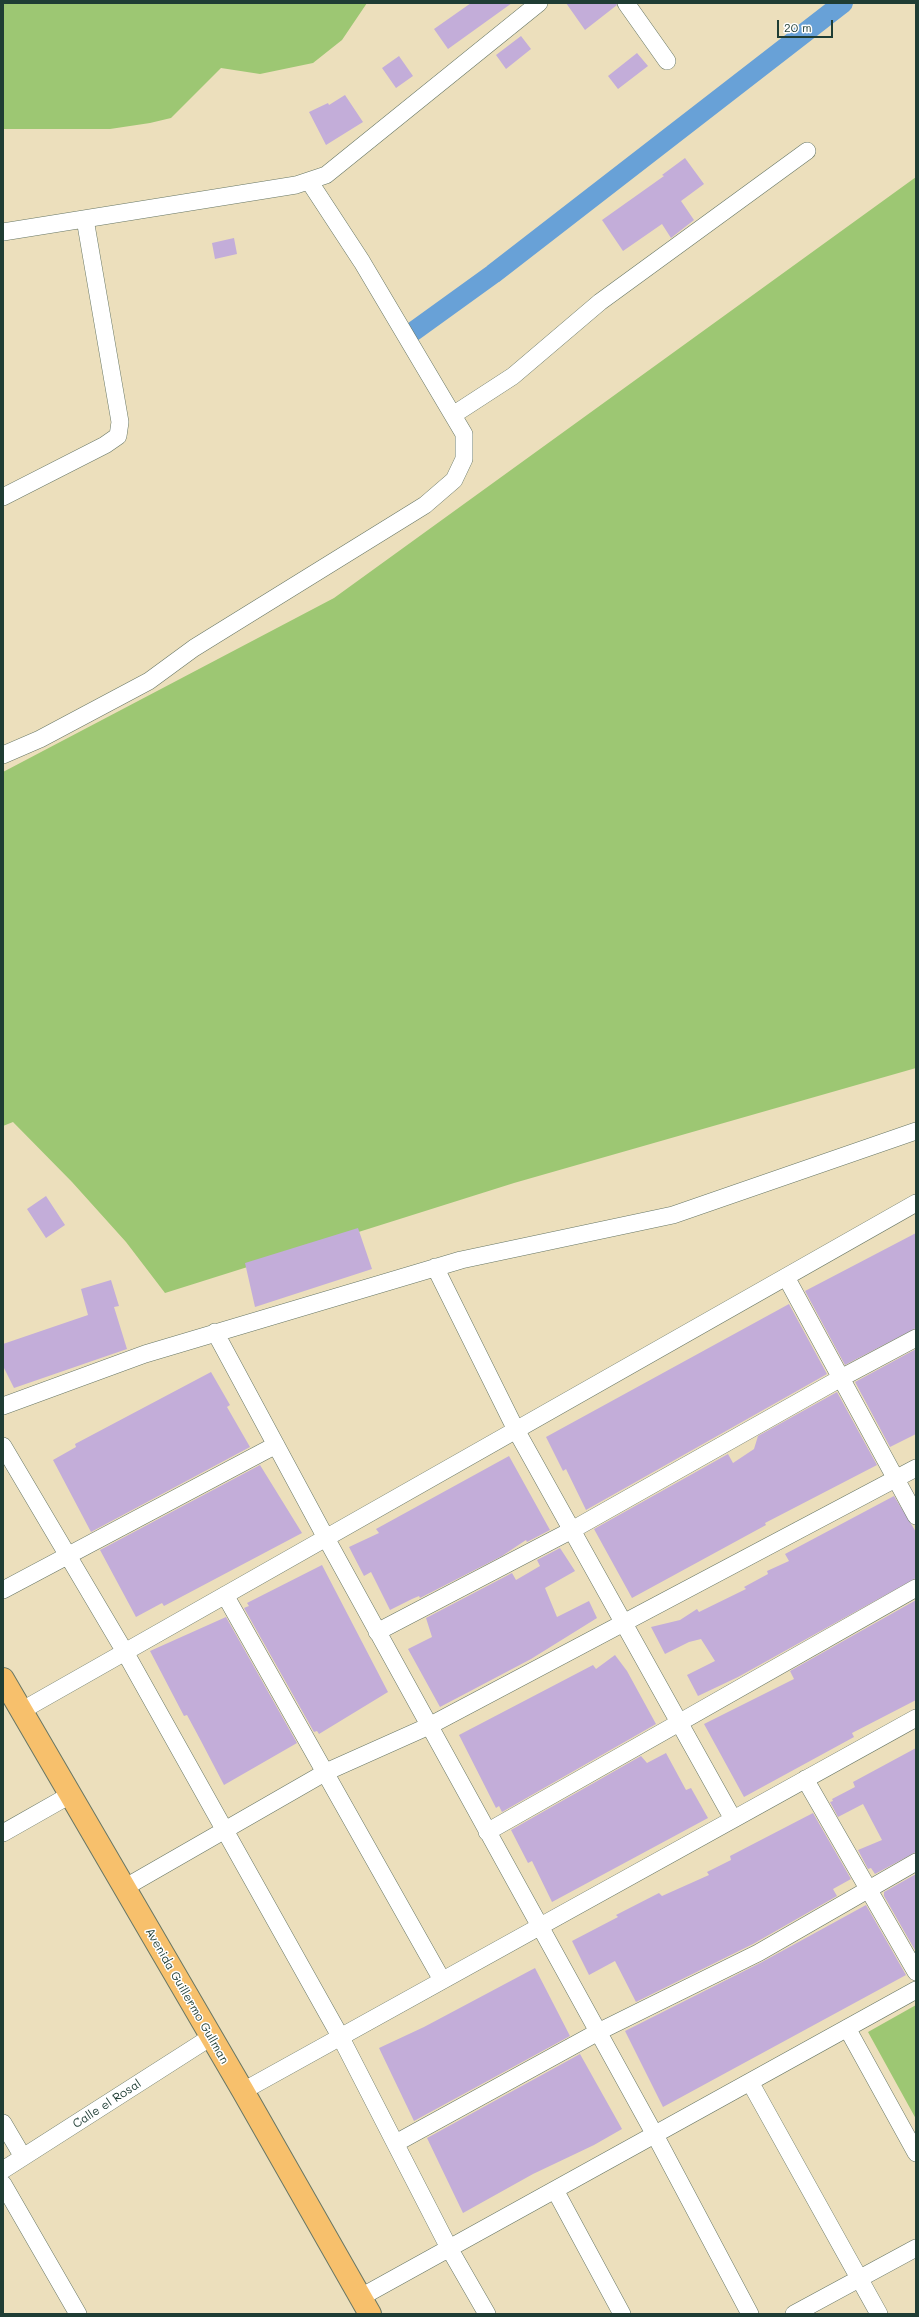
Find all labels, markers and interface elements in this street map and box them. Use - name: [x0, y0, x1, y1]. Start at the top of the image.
- scale bar: [779, 12, 835, 38]
- text: 20 m: [784, 19, 812, 35]
- street label: Avenida Guillermo Gullman: [142, 1926, 232, 2066]
- street label: Calle el Rosal: [70, 2077, 144, 2131]

